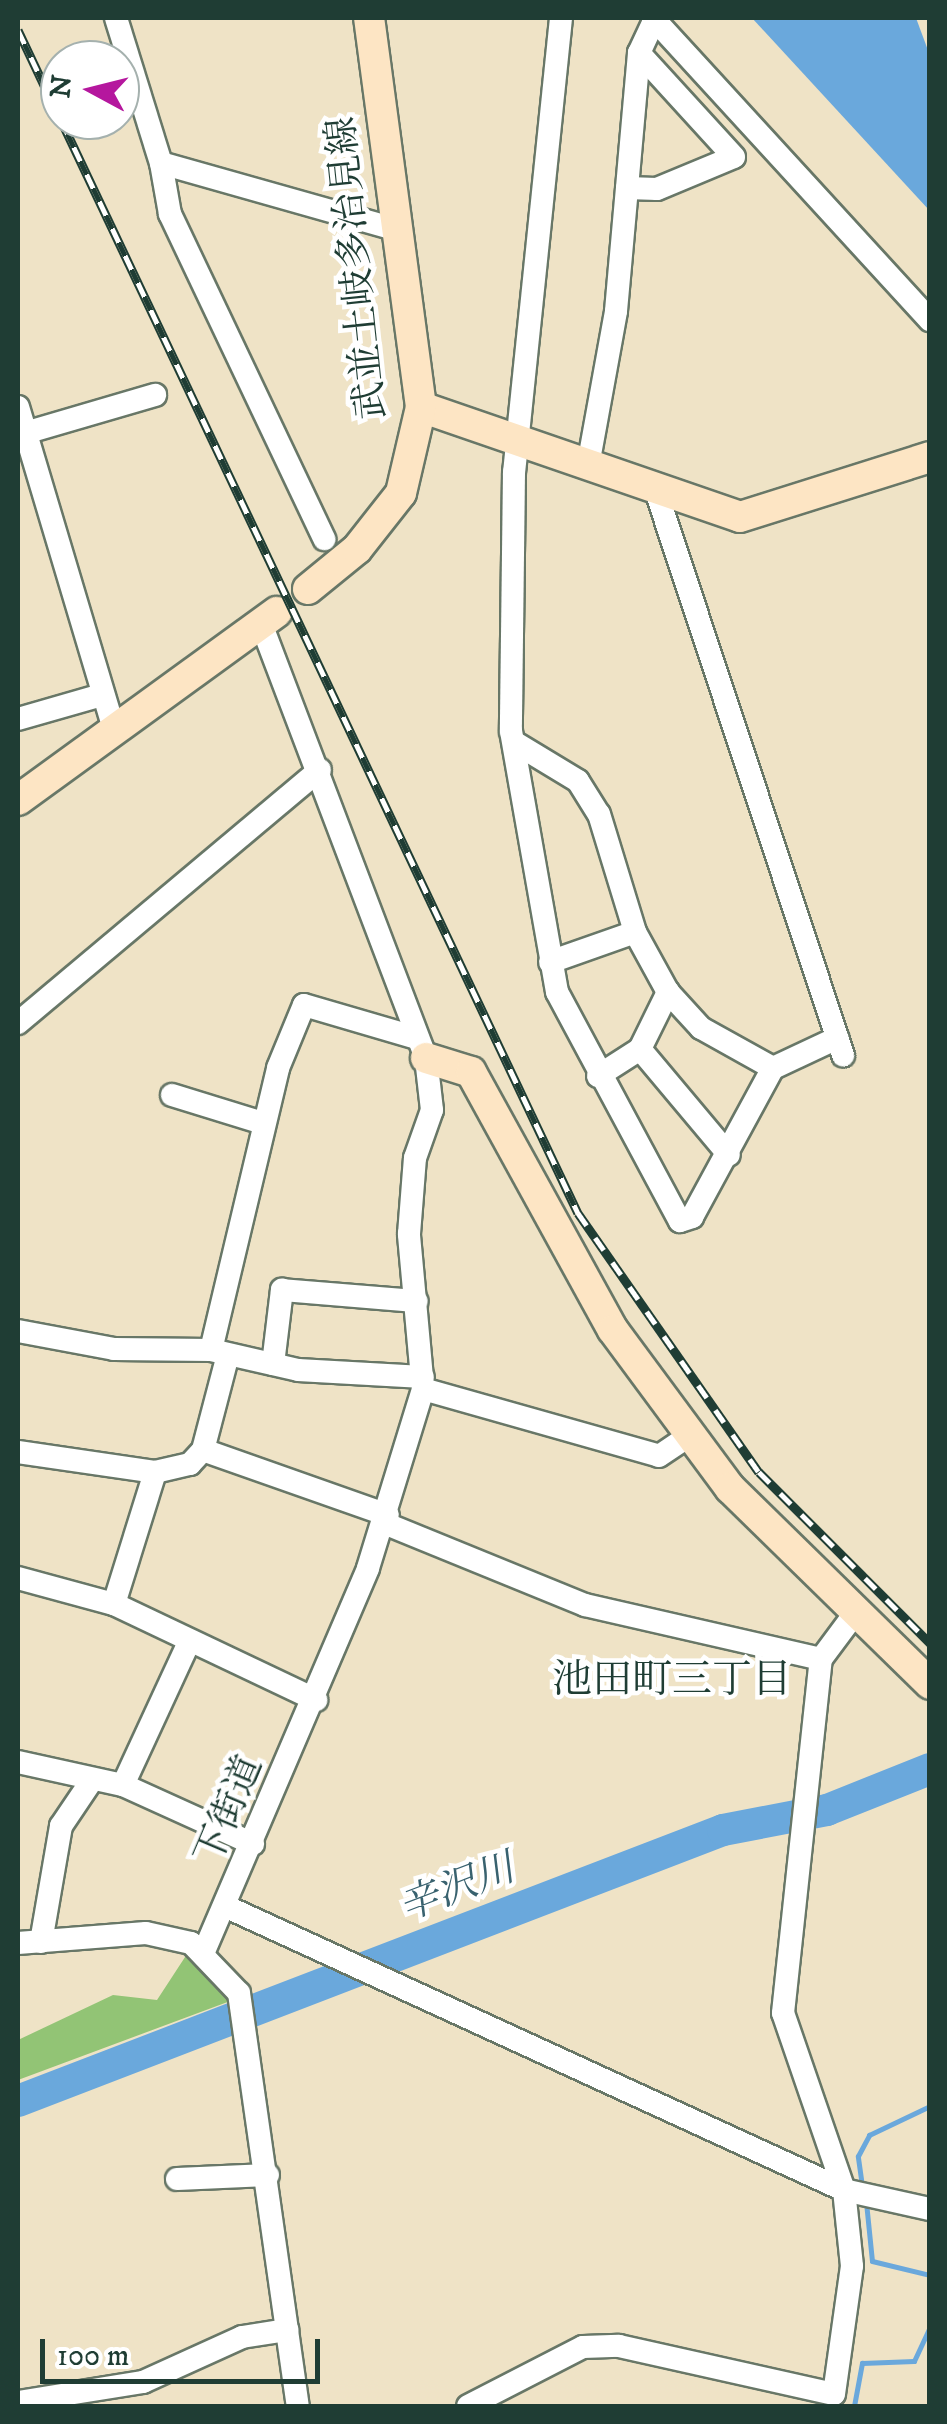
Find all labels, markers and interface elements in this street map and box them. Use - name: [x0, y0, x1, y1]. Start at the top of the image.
- north arrow: [40, 40, 140, 140]
- text: N: [43, 73, 80, 100]
- street label: 武並土岐多治見線: [319, 114, 397, 422]
- district label: 池田町三丁目: [552, 1657, 792, 1705]
- street label: 下街道: [187, 1750, 273, 1872]
- water label: 辛沢川: [392, 1845, 522, 1933]
- scale bar: [45, 2319, 325, 2381]
- text: 100 m: [57, 2338, 129, 2375]

